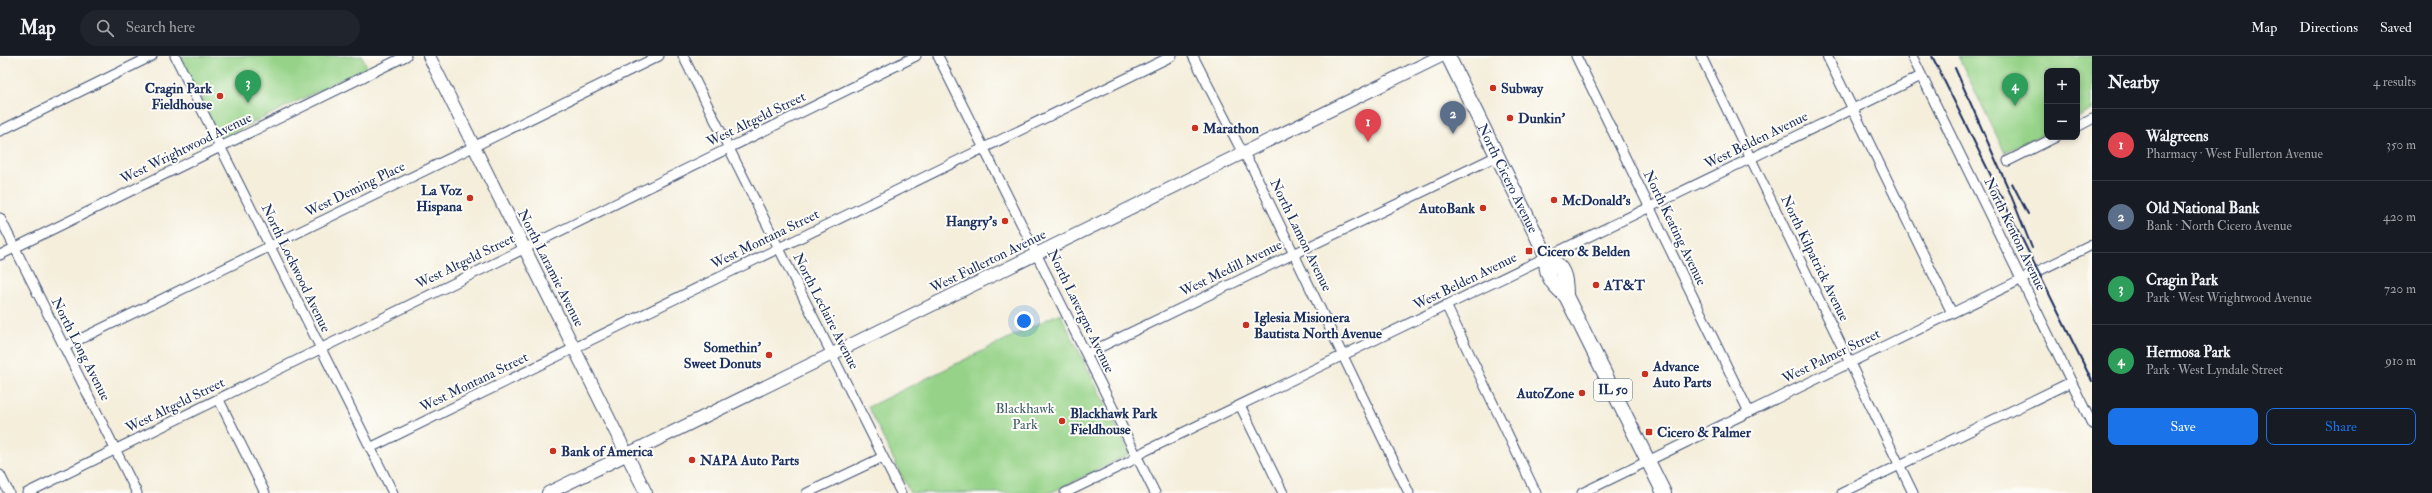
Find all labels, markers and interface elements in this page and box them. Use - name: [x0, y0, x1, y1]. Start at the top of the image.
- search box: [80, 10, 360, 46]
- text: Map: [20, 16, 56, 40]
- icon: search: [94, 17, 116, 39]
- text: Search here: [126, 18, 195, 37]
- text: Map: [2251, 19, 2277, 36]
- text: Directions: [2299, 19, 2358, 36]
- text: Saved: [2380, 19, 2412, 36]
- map controls: [2044, 68, 2080, 140]
- button: +: [2044, 68, 2080, 104]
- pin: 3: [235, 70, 261, 103]
- text: Nearby: [2108, 72, 2159, 93]
- pin: 4: [2002, 73, 2028, 106]
- text: 4 results: [2373, 74, 2416, 90]
- place label: Cragin Park Fieldhouse: [145, 80, 212, 113]
- place label: Subway: [1501, 80, 1544, 98]
- marker: Subway: [1488, 83, 1498, 93]
- street label: West Altgeld Street: [703, 88, 809, 151]
- marker: Cragin Park Fieldhouse: [215, 91, 225, 101]
- pin: 2: [1440, 101, 1466, 134]
- button: −: [2044, 104, 2080, 140]
- street label: West Belden Avenue: [1701, 108, 1811, 173]
- street label: West Wrightwood Avenue: [117, 109, 255, 188]
- pin: 1: [1355, 109, 1381, 142]
- place label: Dunkin': [1518, 110, 1566, 127]
- marker: Dunkin': [1505, 113, 1515, 123]
- place label: Marathon: [1202, 120, 1260, 137]
- street label: North Cicero Avenue: [1474, 121, 1542, 236]
- marker: Marathon: [1190, 123, 1200, 133]
- text: Walgreens: [2146, 127, 2208, 146]
- text: 1: [2119, 137, 2123, 153]
- text: 350 m: [2386, 137, 2416, 153]
- text: Pharmacy · West Fullerton Avenue: [2146, 146, 2323, 162]
- street label: West Deming Place: [301, 157, 408, 221]
- street label: North Keating Avenue: [1640, 168, 1710, 288]
- street label: North Kenton Avenue: [1980, 175, 2050, 293]
- street label: North Lamon Avenue: [1266, 176, 1336, 294]
- place label: La Voz Hispana: [416, 182, 463, 216]
- place label: McDonald's: [1561, 192, 1631, 209]
- street label: North Kilpatrick Avenue: [1776, 192, 1853, 324]
- marker: La Voz Hispana: [465, 193, 475, 203]
- marker: McDonald's: [1549, 195, 1559, 205]
- text: Old National Bank: [2146, 199, 2260, 218]
- place label: AutoBank: [1418, 200, 1475, 217]
- street label: North Lockwood Avenue: [258, 201, 335, 335]
- marker: AutoBank: [1478, 203, 1488, 213]
- street label: West Montana Street: [707, 205, 822, 273]
- street label: North Laramie Avenue: [514, 206, 588, 330]
- text: 2: [2118, 209, 2124, 225]
- text: 420 m: [2383, 209, 2416, 225]
- place label: Hangry's: [946, 213, 997, 231]
- marker: Hangry's: [1000, 216, 1010, 226]
- text: Bank · North Cicero Avenue: [2146, 218, 2292, 234]
- street label: West Fullerton Avenue: [926, 225, 1049, 297]
- street label: West Altgeld Street: [412, 230, 518, 293]
- street label: West Medill Avenue: [1176, 236, 1285, 301]
- place label: Cicero & Belden: [1537, 243, 1631, 260]
- marker: Cicero & Belden: [1524, 246, 1534, 256]
- street label: North Lavergne Avenue: [1044, 247, 1118, 376]
- street label: West Belden Avenue: [1410, 249, 1520, 314]
- street label: North Leclaire Avenue: [789, 250, 863, 372]
- text: Cragin Park: [2146, 271, 2218, 290]
- place label: AT&T: [1603, 277, 1646, 294]
- marker: AT&T: [1591, 280, 1601, 290]
- text: 3: [2119, 281, 2124, 297]
- text: 720 m: [2384, 281, 2416, 297]
- text: Park · West Wrightwood Avenue: [2146, 290, 2312, 306]
- street label: North Long Avenue: [48, 295, 114, 404]
- place label: Iglesia Misionera Bautista North Avenue: [1254, 309, 1382, 342]
- your location: [1014, 311, 1034, 331]
- marker: Iglesia Misionera Bautista North Avenue: [1241, 320, 1251, 330]
- street label: West Palmer Street: [1778, 325, 1883, 388]
- place label: Somethin’ Sweet Donuts: [684, 339, 761, 372]
- text: Hermosa Park: [2146, 343, 2231, 362]
- street label: West Montana Street: [416, 348, 531, 416]
- marker: Somethin’ Sweet Donuts: [764, 350, 774, 360]
- text: 4: [2117, 353, 2125, 369]
- text: 910 m: [2385, 353, 2416, 369]
- place label: Advance Auto Parts: [1652, 358, 1712, 391]
- text: Park · West Lyndale Street: [2146, 362, 2283, 378]
- marker: Advance Auto Parts: [1640, 369, 1650, 379]
- street label: West Altgeld Street: [122, 374, 228, 437]
- road number: IL 50: [1594, 379, 1632, 401]
- place label: AutoZone: [1516, 385, 1574, 402]
- marker: AutoZone: [1577, 388, 1587, 398]
- park label: Blackhawk Park: [995, 400, 1055, 433]
- place label: Blackhawk Park Fieldhouse: [1070, 405, 1158, 438]
- button: Save: [2108, 408, 2258, 445]
- button: Share: [2266, 408, 2416, 445]
- marker: Blackhawk Park Fieldhouse: [1057, 416, 1067, 426]
- place label: Cicero & Palmer: [1657, 424, 1752, 441]
- marker: Cicero & Palmer: [1644, 427, 1654, 437]
- place label: Bank of America: [561, 443, 654, 460]
- marker: Bank of America: [548, 446, 558, 456]
- place label: NAPA Auto Parts: [699, 452, 799, 469]
- marker: NAPA Auto Parts: [687, 455, 697, 465]

